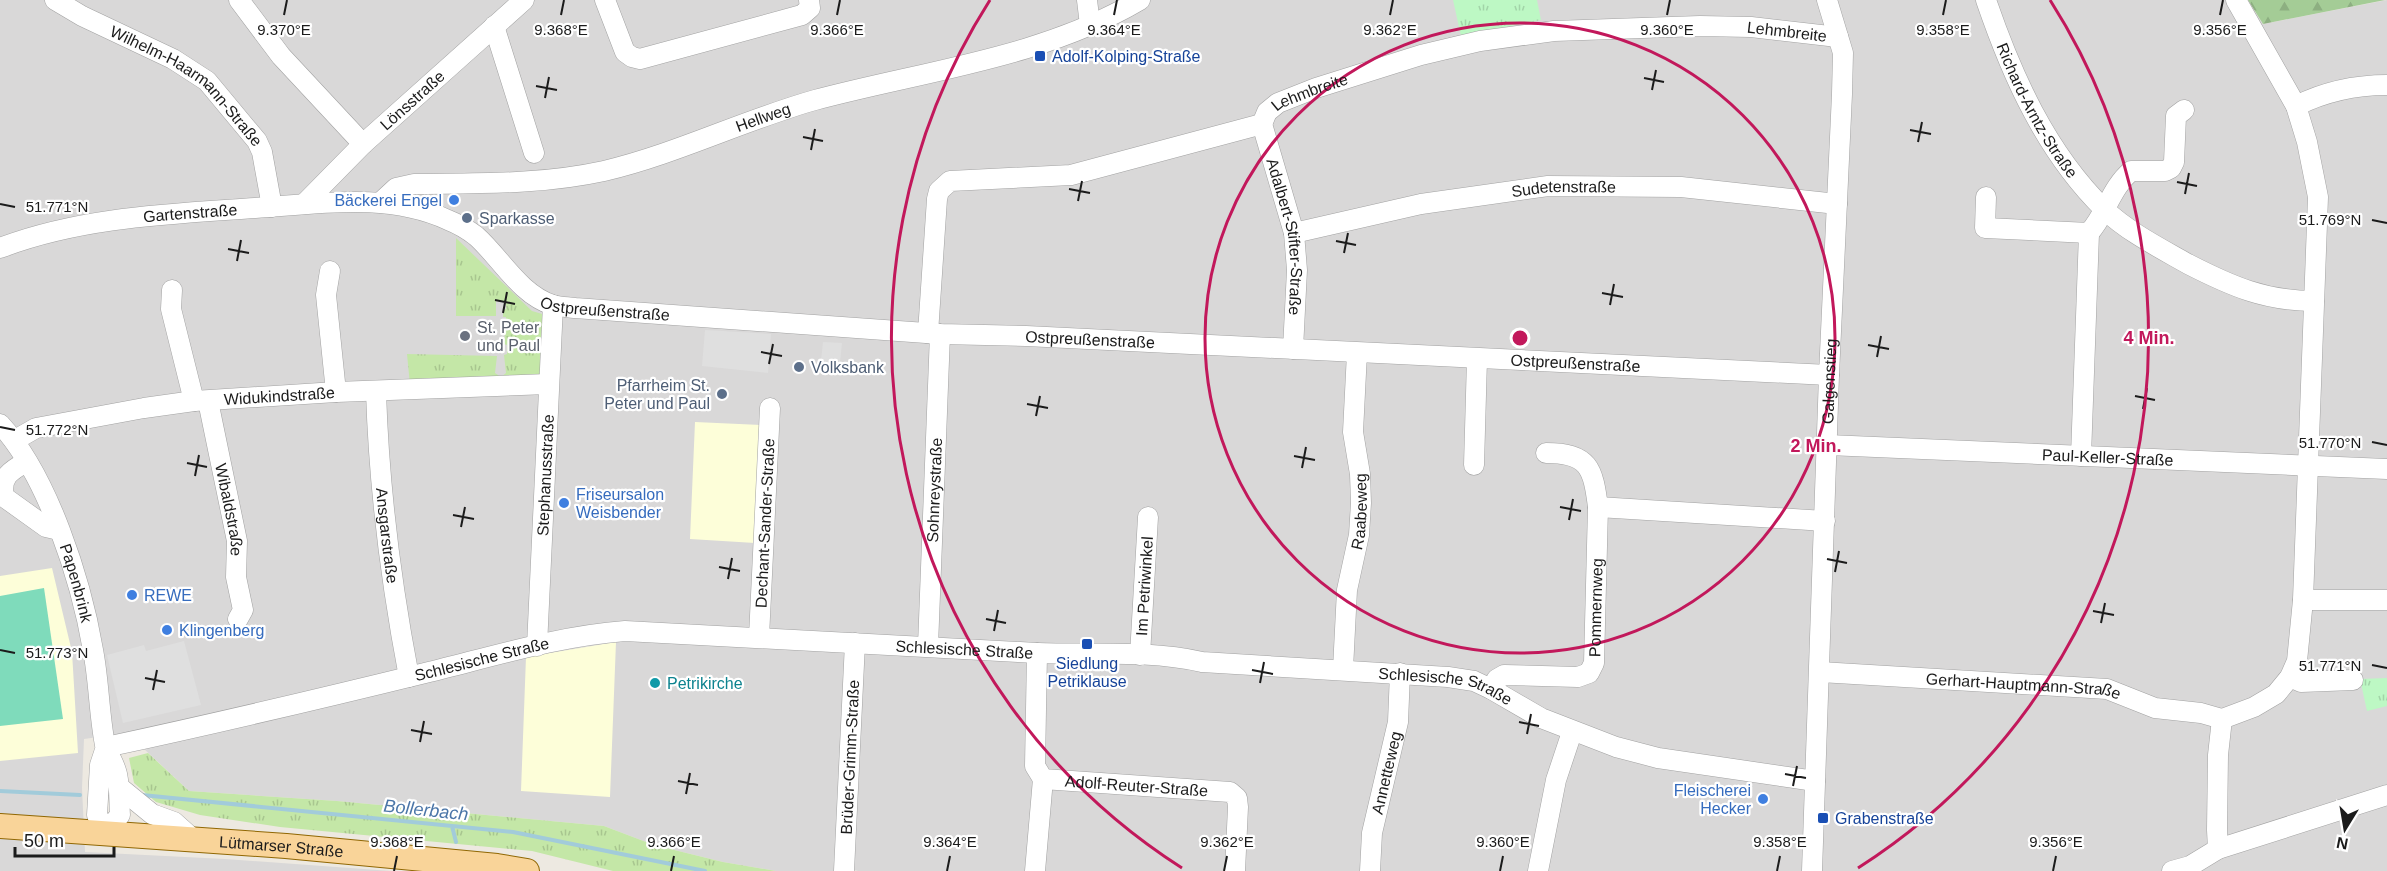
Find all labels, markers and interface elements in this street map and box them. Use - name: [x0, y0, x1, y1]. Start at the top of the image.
- street label: Lehmbreite: [1746, 18, 1828, 44]
- text: 9.370°E: [257, 21, 311, 38]
- text: 9.368°E: [534, 21, 588, 38]
- text: 9.366°E: [810, 21, 864, 38]
- text: 9.364°E: [1087, 21, 1141, 38]
- text: 9.362°E: [1363, 21, 1417, 38]
- text: 9.360°E: [1640, 21, 1694, 38]
- text: 9.358°E: [1916, 21, 1970, 38]
- text: 9.356°E: [2193, 21, 2247, 38]
- street label: Wilhelm-Haarmann-Straße: [108, 22, 266, 149]
- street label: Richard-Arntz-Straße: [1994, 40, 2081, 181]
- place label: Adolf-Kolping-Straße: [1052, 48, 1201, 65]
- marker: Adolf-Kolping-Straße: [1033, 49, 1047, 63]
- street label: Lönsstraße: [377, 67, 448, 133]
- street label: Lehmbreite: [1268, 70, 1350, 114]
- street label: Hellweg: [733, 100, 793, 135]
- street label: Adalbert-Stifter-Straße: [1264, 156, 1306, 316]
- street label: Sudetenstraße: [1510, 178, 1616, 200]
- place label: Bäckerei Engel: [334, 192, 442, 209]
- marker: Bäckerei Engel: [447, 193, 461, 207]
- text: 51.771°N: [26, 198, 88, 215]
- street label: Gartenstraße: [142, 201, 238, 225]
- place label: Sparkasse: [479, 210, 555, 227]
- marker: Sparkasse: [460, 211, 474, 225]
- text: 51.769°N: [2299, 211, 2361, 228]
- street label: Ostpreußenstraße: [538, 293, 671, 323]
- place label: St. Peter und Paul: [477, 319, 540, 354]
- street label: Ostpreußenstraße: [1025, 327, 1155, 351]
- centre of rings: [1510, 328, 1530, 348]
- text: 4 Min.: [2123, 328, 2175, 348]
- marker: St. Peter und Paul: [458, 329, 472, 343]
- street label: Galgenstieg: [1819, 338, 1839, 424]
- street label: Ostpreußenstraße: [1510, 351, 1641, 374]
- place label: Volksbank: [811, 359, 885, 376]
- marker: Volksbank: [792, 360, 806, 374]
- place label: Pfarrheim St. Peter und Paul: [604, 377, 710, 412]
- street label: Widukindstraße: [223, 384, 335, 408]
- marker: Pfarrheim St. Peter und Paul: [715, 387, 729, 401]
- street label: Stephanusstraße: [534, 414, 556, 536]
- text: 51.772°N: [26, 421, 88, 438]
- text: 51.770°N: [2299, 434, 2361, 451]
- text: 2 Min.: [1790, 436, 1842, 456]
- street label: Sohnreystraße: [923, 437, 945, 543]
- street label: Dechant-Sander-Straße: [752, 438, 777, 608]
- street label: Paul-Keller-Straße: [2042, 446, 2174, 468]
- street label: Wibaldstraße: [213, 462, 246, 557]
- street label: Raabeweg: [1348, 473, 1370, 551]
- place label: Friseursalon Weisbender: [576, 486, 664, 521]
- street label: Ansgarstraße: [373, 487, 402, 584]
- marker: Friseursalon Weisbender: [557, 496, 571, 510]
- street label: Im Petriwinkel: [1133, 536, 1155, 636]
- street label: Papenbrink: [57, 541, 96, 625]
- street label: Pommernweg: [1586, 558, 1605, 657]
- place label: REWE: [144, 587, 192, 604]
- marker: REWE: [125, 588, 139, 602]
- place label: Klingenberg: [179, 622, 264, 639]
- marker: Klingenberg: [160, 623, 174, 637]
- street label: Schlesische Straße: [413, 634, 551, 684]
- street label: Schlesische Straße: [895, 637, 1034, 661]
- marker: Siedlung Petriklause: [1080, 637, 1094, 651]
- text: 51.773°N: [26, 644, 88, 661]
- place label: Siedlung Petriklause: [1047, 655, 1127, 690]
- text: 51.771°N: [2299, 657, 2361, 674]
- street label: Schlesische Straße: [1378, 664, 1515, 708]
- street label: Gerhart-Hauptmann-Straße: [1925, 670, 2124, 702]
- place label: Petrikirche: [667, 675, 743, 692]
- marker: Petrikirche: [648, 676, 662, 690]
- street label: Brüder-Grimm-Straße: [837, 679, 862, 835]
- street label: Annetteweg: [1368, 730, 1404, 816]
- street label: Adolf-Reuter-Straße: [1064, 772, 1209, 799]
- place label: Fleischerei Hecker: [1674, 782, 1752, 817]
- marker: Fleischerei Hecker: [1756, 792, 1770, 806]
- water label: Bollerbach: [383, 796, 469, 824]
- north arrow: [2315, 799, 2375, 859]
- place label: Grabenstraße: [1835, 810, 1934, 827]
- marker: Grabenstraße: [1816, 811, 1830, 825]
- scale bar: [15, 820, 114, 858]
- text: 50 m: [24, 831, 64, 851]
- street label: Lütmarser Straße: [219, 833, 344, 860]
- text: 9.368°E: [370, 833, 424, 850]
- text: 9.366°E: [647, 833, 701, 850]
- text: 9.364°E: [923, 833, 977, 850]
- text: 9.362°E: [1200, 833, 1254, 850]
- text: 9.360°E: [1476, 833, 1530, 850]
- text: 9.358°E: [1753, 833, 1807, 850]
- text: 9.356°E: [2029, 833, 2083, 850]
- text: N: [2335, 834, 2350, 853]

